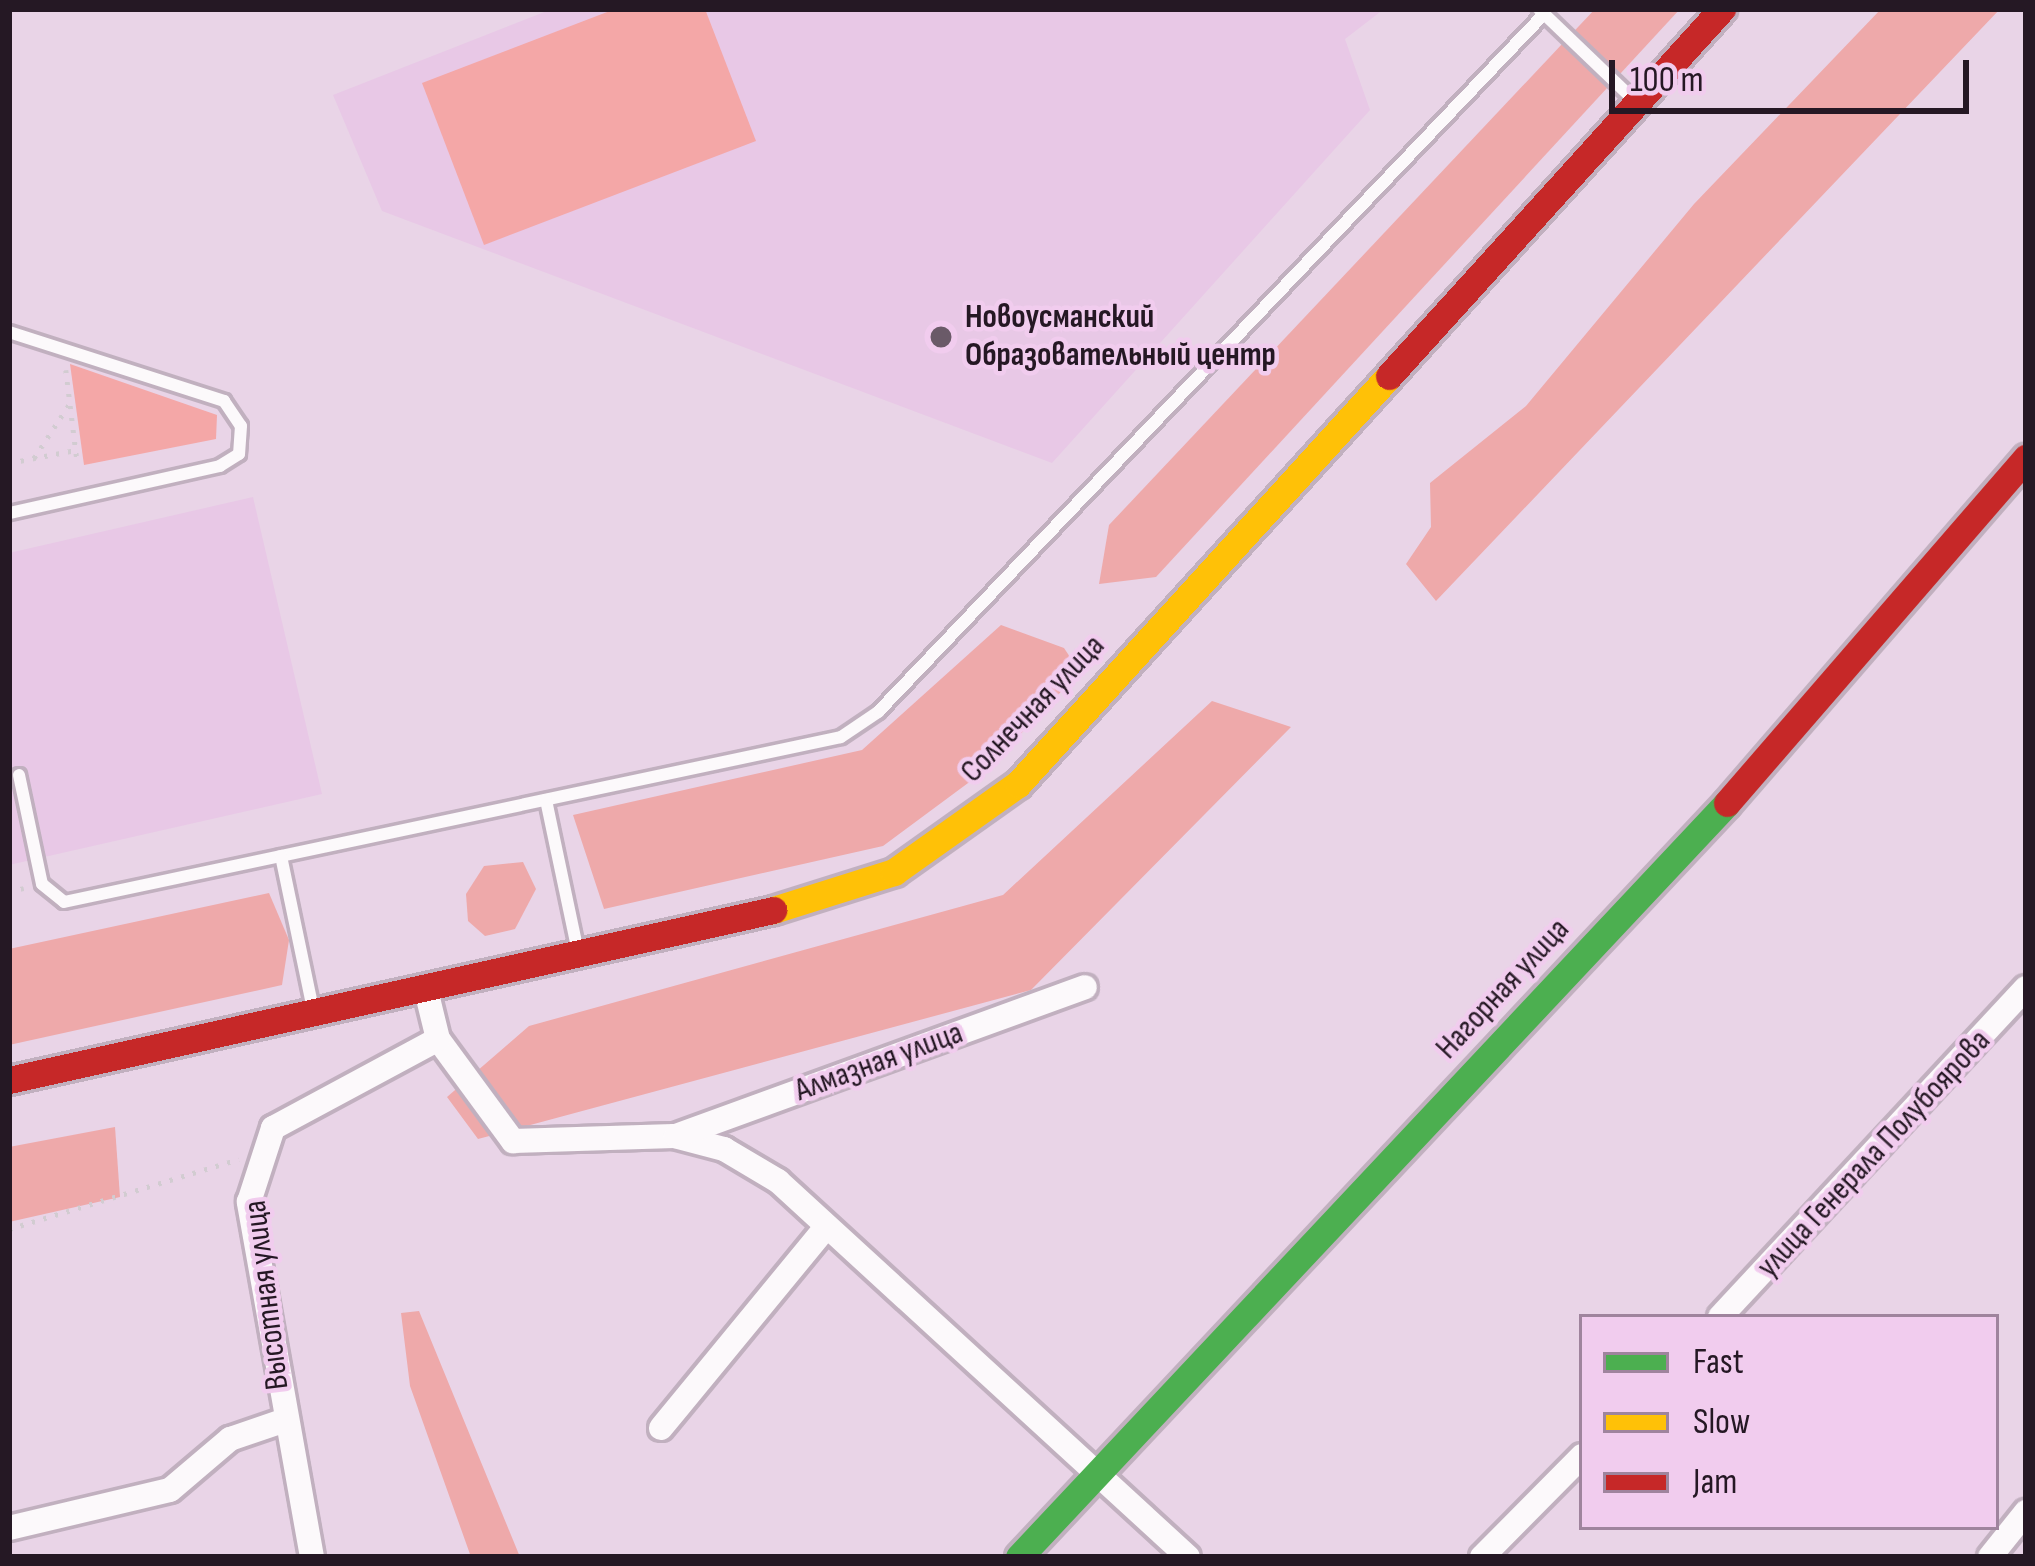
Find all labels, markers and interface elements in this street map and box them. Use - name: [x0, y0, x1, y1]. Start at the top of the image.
- scale bar: [1615, 36, 1975, 110]
- text: 100 m: [1630, 59, 1704, 102]
- place label: Новоусманский Образовательный центр: [965, 298, 1276, 376]
- marker: Новоусманский Образовательный центр: [928, 324, 954, 350]
- street label: Солнечная улица: [953, 627, 1113, 791]
- street label: Нагорная улица: [1428, 910, 1578, 1068]
- street label: Алмазная улица: [790, 1013, 968, 1111]
- street label: улица Генерала Полубоярова: [1749, 1022, 1999, 1286]
- street label: Высотная улица: [236, 1198, 298, 1392]
- legend: [1579, 1314, 1999, 1530]
- text: Fast: [1693, 1341, 1744, 1384]
- text: Slow: [1693, 1401, 1750, 1444]
- text: Jam: [1693, 1461, 1737, 1504]

